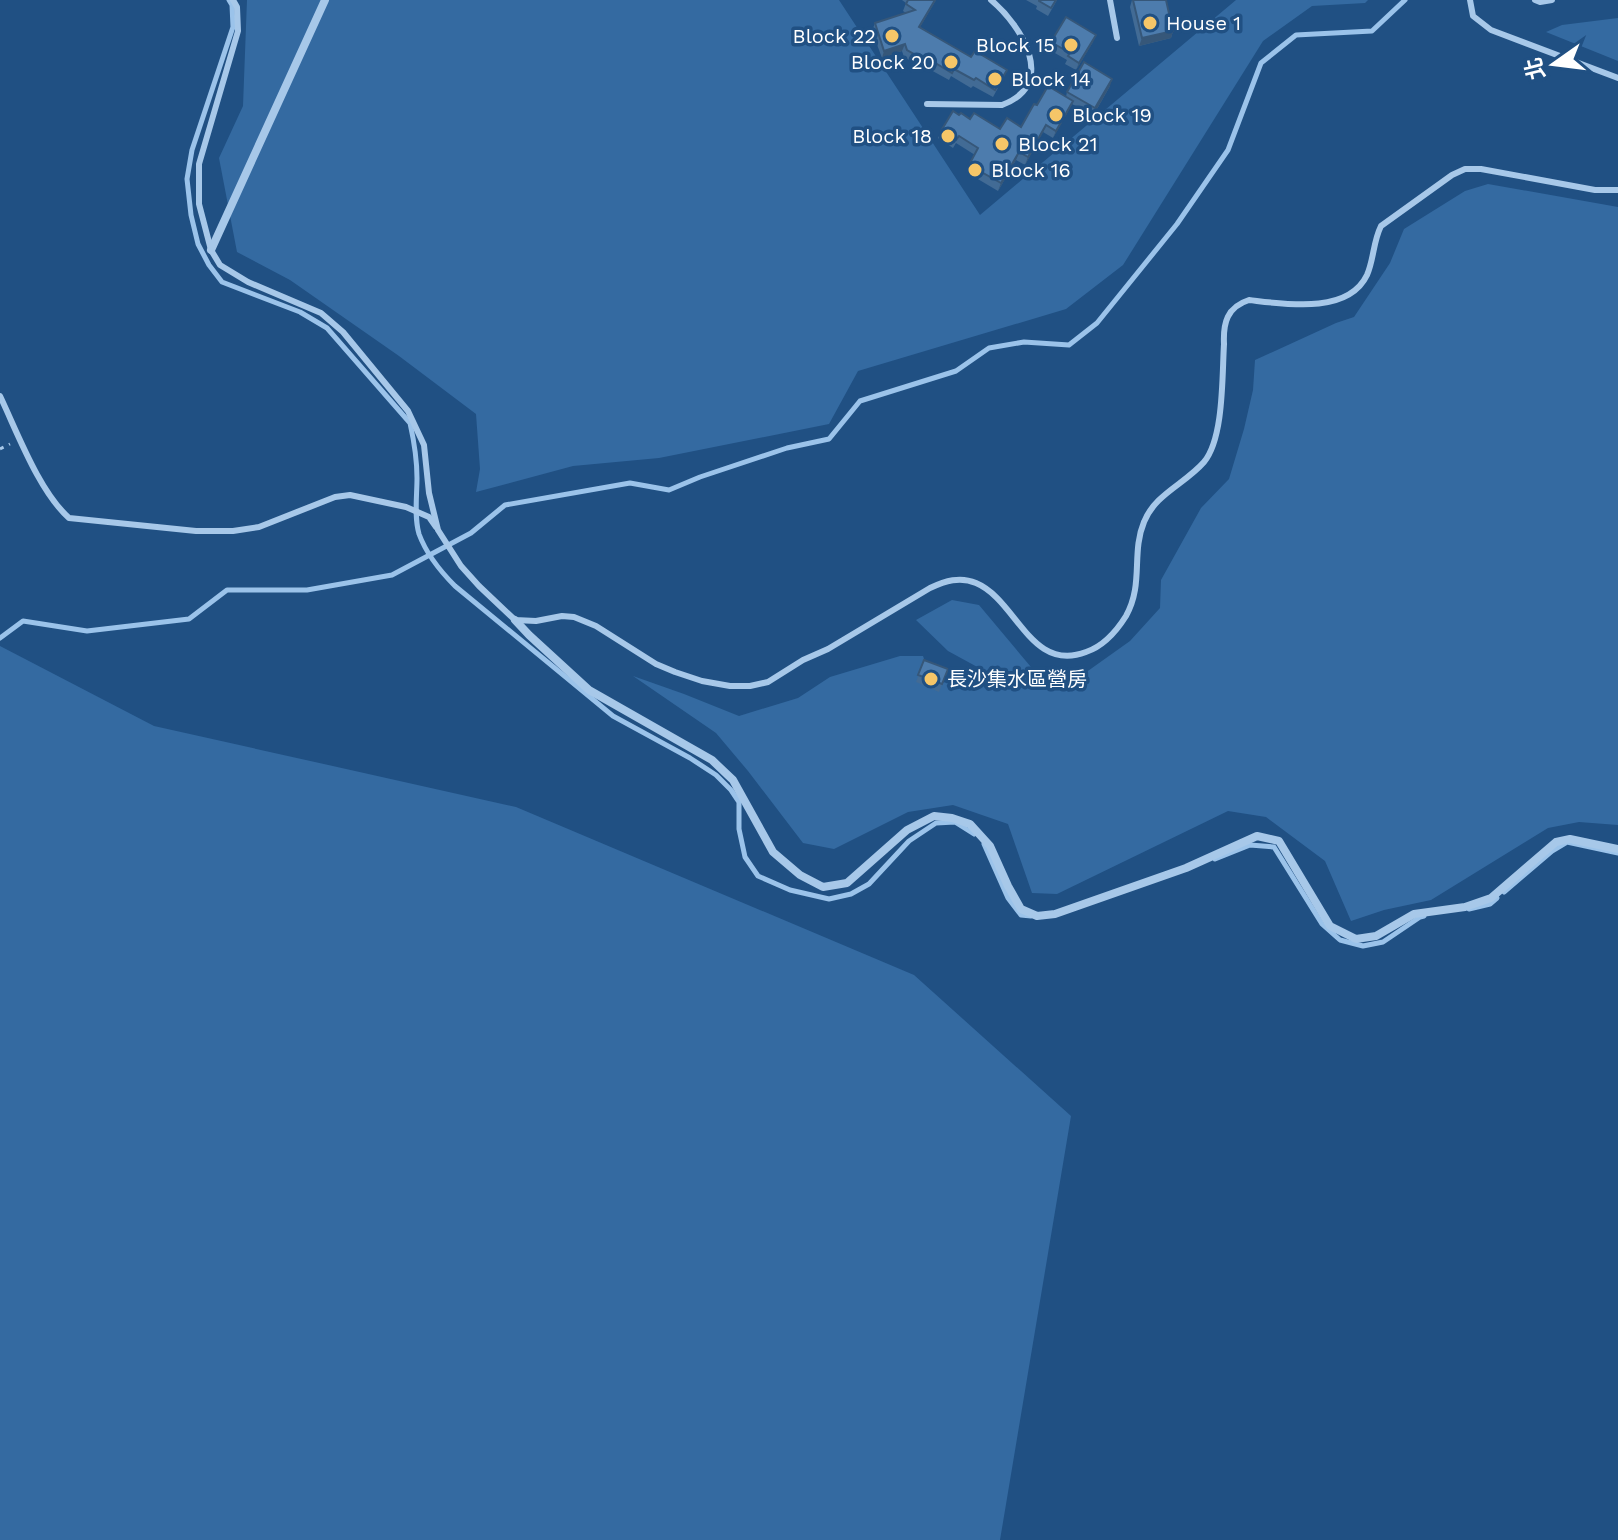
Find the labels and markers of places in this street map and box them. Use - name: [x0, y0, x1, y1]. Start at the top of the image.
- place label: House 1: [1166, 11, 1241, 35]
- marker: House 1: [1141, 14, 1159, 32]
- place label: Block 22: [793, 24, 876, 48]
- marker: Block 22: [883, 27, 901, 45]
- place label: Block 15: [976, 33, 1055, 57]
- marker: Block 15: [1062, 36, 1080, 54]
- place label: Block 20: [851, 50, 935, 74]
- marker: Block 20: [942, 53, 960, 71]
- place label: Block 14: [1011, 67, 1091, 91]
- marker: Block 14: [986, 70, 1004, 88]
- place label: Block 19: [1072, 103, 1152, 127]
- marker: Block 19: [1047, 106, 1065, 124]
- place label: Block 18: [852, 124, 932, 148]
- marker: Block 18: [939, 127, 957, 145]
- place label: Block 21: [1018, 132, 1098, 156]
- marker: Block 21: [993, 135, 1011, 153]
- place label: Block 16: [991, 158, 1071, 182]
- marker: Block 16: [966, 161, 984, 179]
- place label: 長沙集水區營房: [947, 667, 1087, 691]
- marker: 長沙集水區營房: [922, 670, 940, 688]

